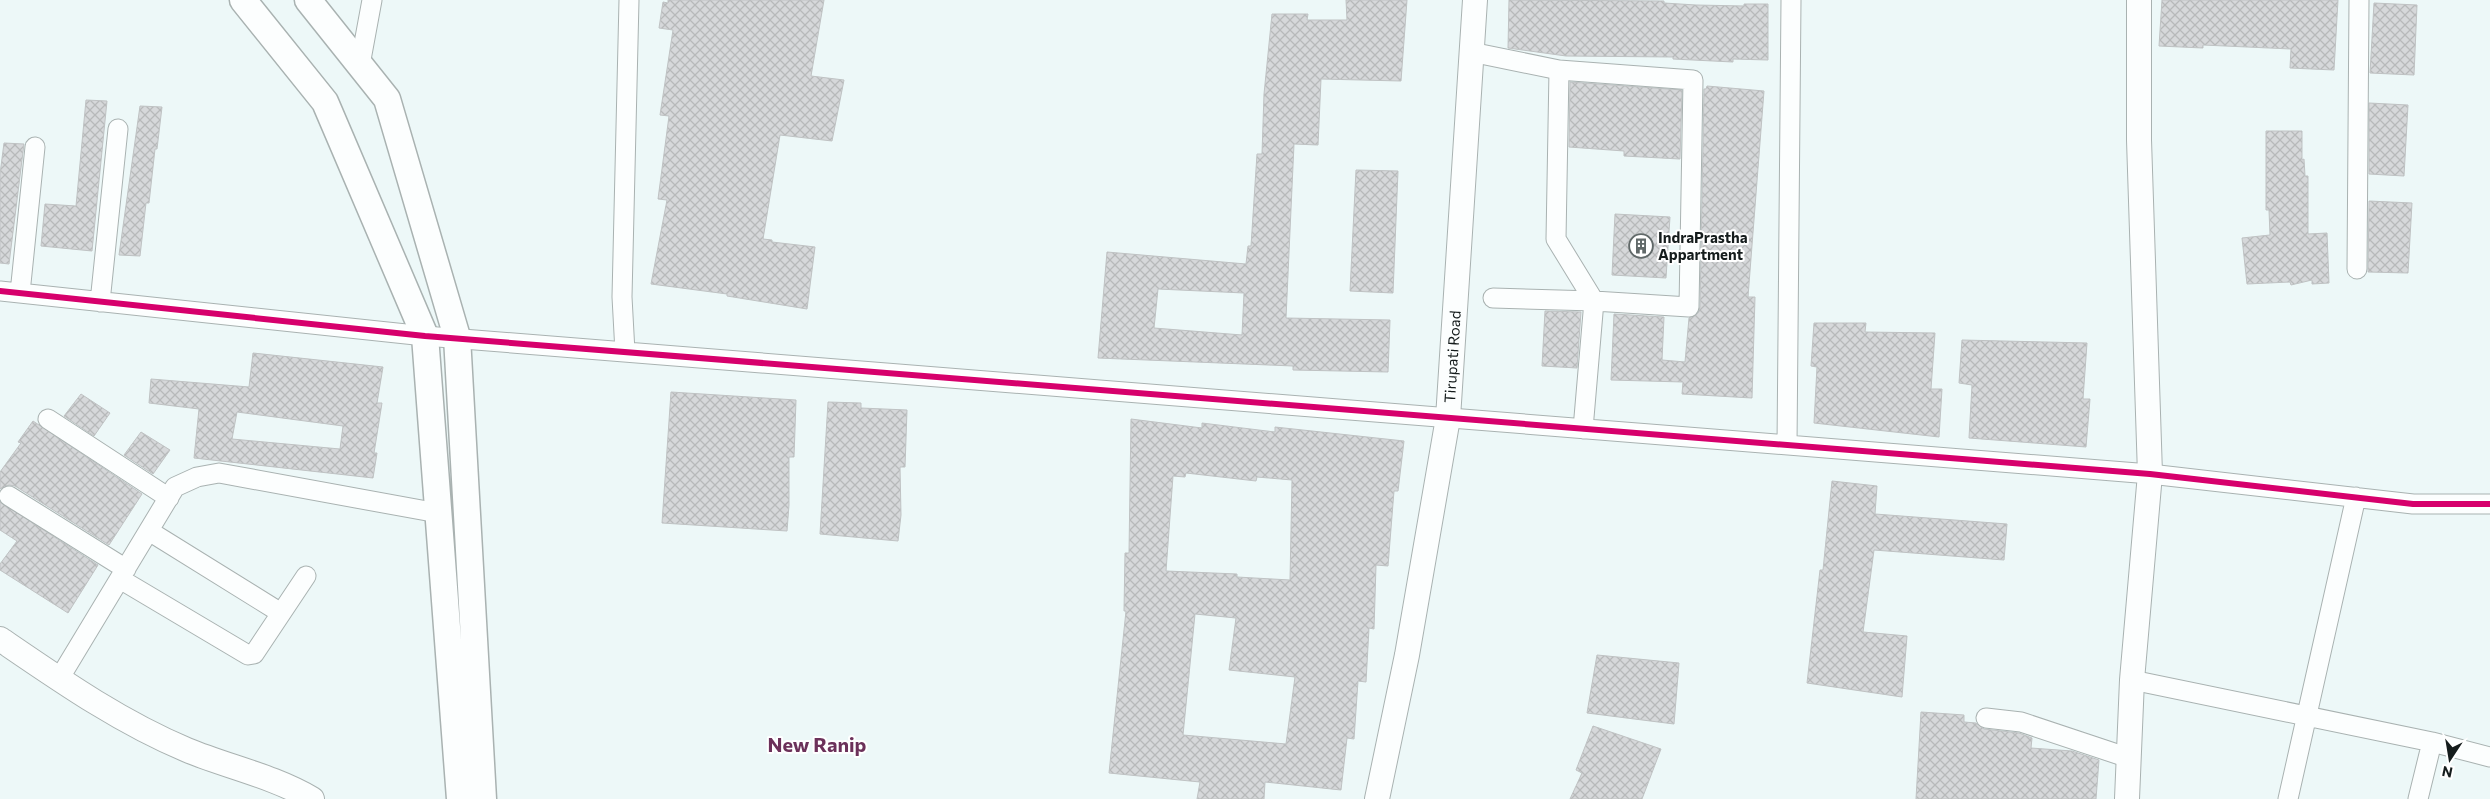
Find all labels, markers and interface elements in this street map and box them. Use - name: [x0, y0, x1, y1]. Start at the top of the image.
- place label: IndraPrastha Appartment: [1658, 228, 1748, 263]
- building icon: IndraPrastha Appartment: [1628, 233, 1654, 259]
- street label: Tirupati Road: [1440, 310, 1464, 404]
- district label: New Ranip: [768, 732, 867, 756]
- north arrow: [2425, 734, 2475, 784]
- text: N: [2440, 763, 2454, 782]

